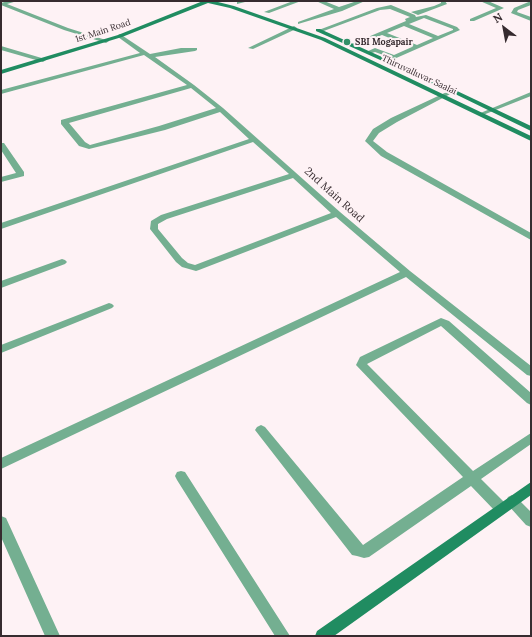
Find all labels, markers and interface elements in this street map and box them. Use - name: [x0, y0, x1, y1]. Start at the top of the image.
- north arrow: [484, 8, 524, 48]
- text: N: [490, 10, 505, 26]
- street label: 1st Main Road: [74, 17, 132, 45]
- marker: SBI Mogapair: [342, 37, 352, 47]
- place label: SBI Mogapair: [355, 37, 413, 47]
- street label: Thiruvalluvar Saalai: [380, 53, 458, 97]
- street label: 2nd Main Road: [301, 165, 367, 225]

